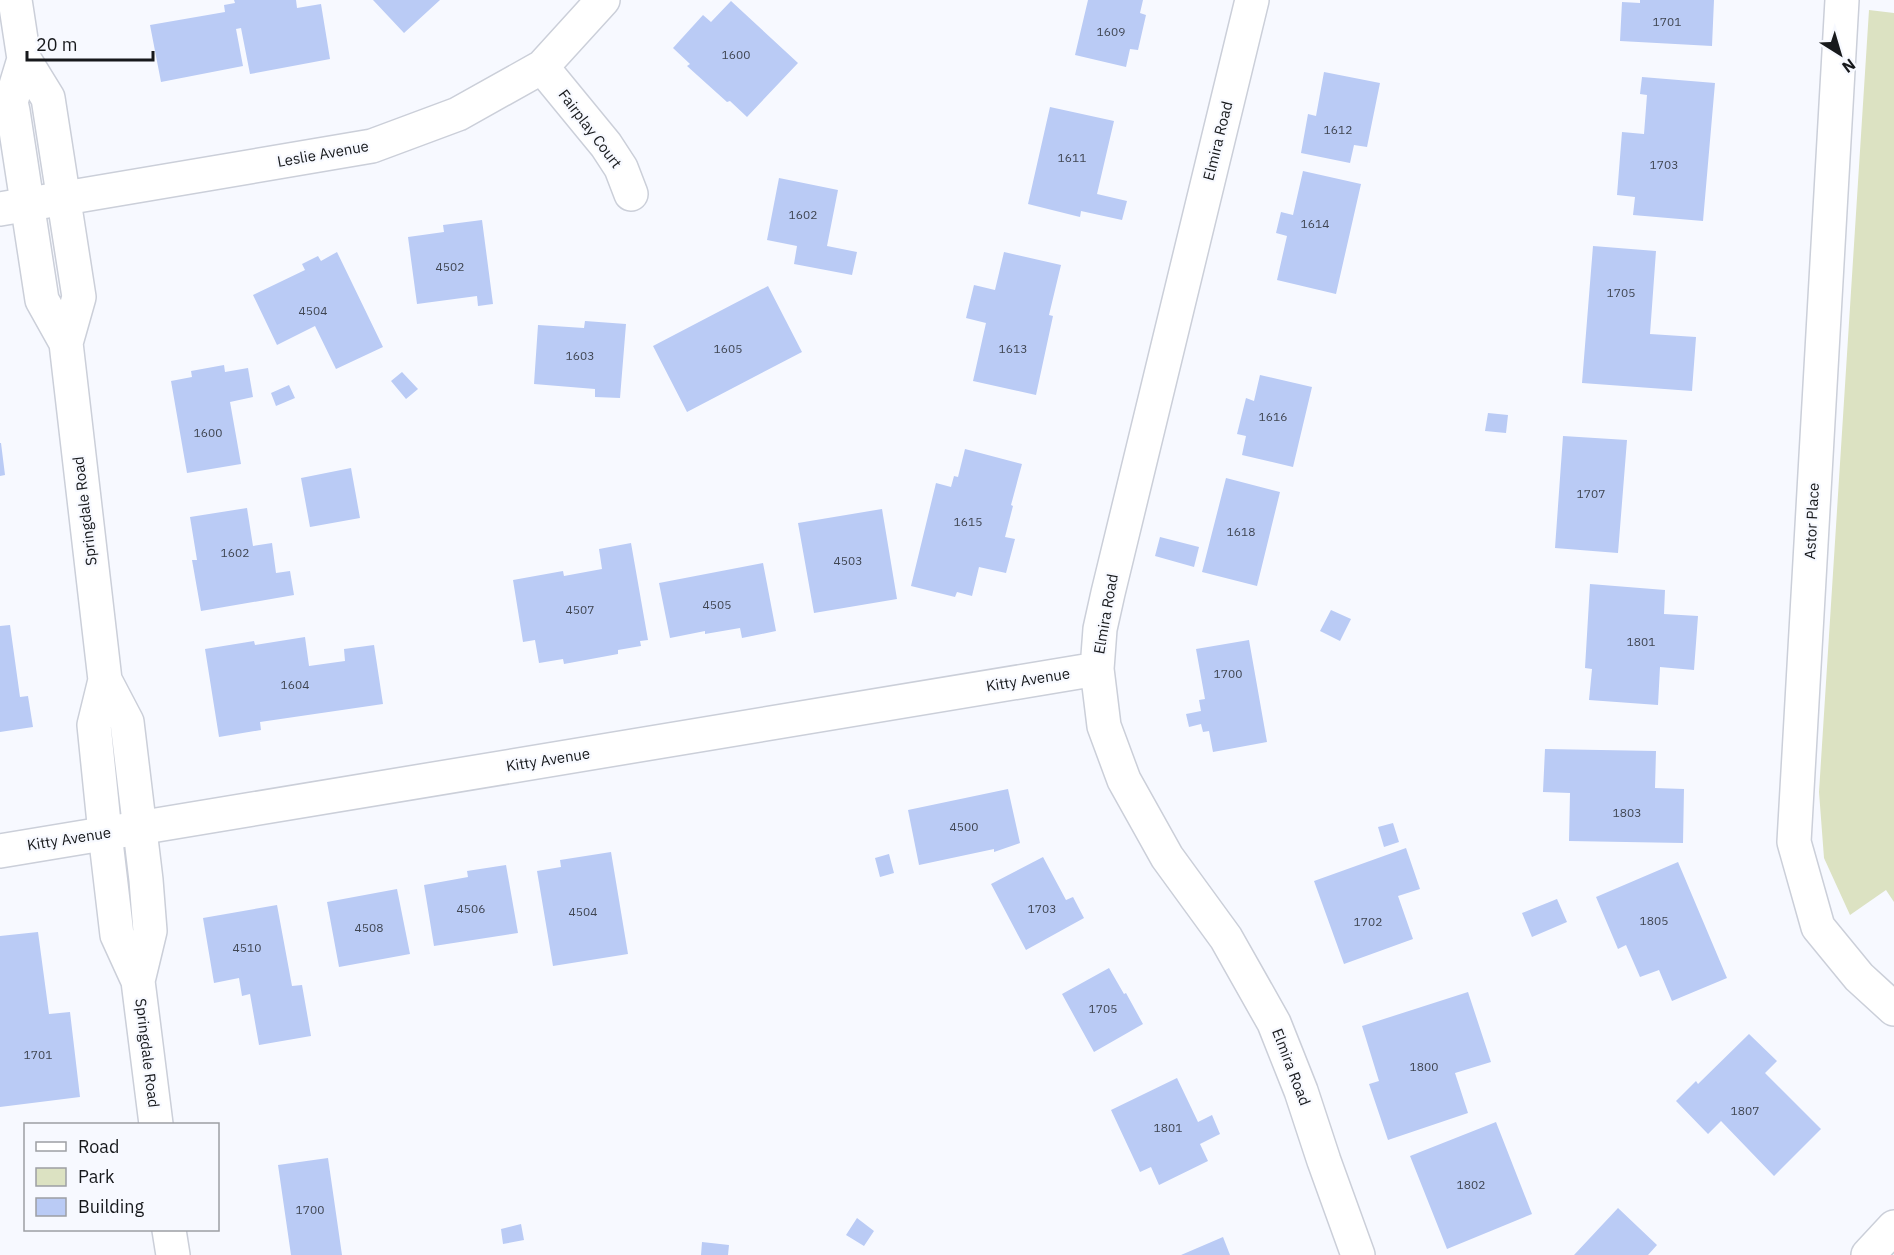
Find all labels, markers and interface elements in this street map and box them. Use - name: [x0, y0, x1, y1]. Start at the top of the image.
- house number: 1701: [1653, 14, 1681, 29]
- scale bar: [27, 24, 153, 62]
- house number: 1609: [1097, 24, 1125, 39]
- north arrow: [1810, 24, 1870, 84]
- text: 20 m: [36, 33, 78, 56]
- house number: 1600: [722, 47, 750, 62]
- text: N: [1838, 55, 1860, 77]
- street label: Fairplay Court: [555, 86, 626, 172]
- street label: Elmira Road: [1198, 99, 1237, 183]
- house number: 1612: [1324, 122, 1352, 137]
- street label: Leslie Avenue: [276, 136, 370, 171]
- house number: 1611: [1058, 150, 1086, 165]
- house number: 1703: [1650, 157, 1678, 172]
- house number: 1602: [789, 207, 817, 222]
- house number: 1614: [1301, 216, 1329, 231]
- house number: 4502: [436, 259, 464, 274]
- house number: 1705: [1607, 285, 1635, 300]
- house number: 4504: [299, 303, 327, 318]
- house number: 1605: [714, 341, 742, 356]
- house number: 1613: [999, 341, 1027, 356]
- house number: 1603: [566, 348, 594, 363]
- house number: 1616: [1259, 409, 1287, 424]
- house number: 1600: [194, 425, 222, 440]
- street label: Springdale Road: [68, 455, 101, 567]
- street label: Astor Place: [1800, 482, 1823, 560]
- house number: 1707: [1577, 486, 1605, 501]
- house number: 1615: [954, 514, 982, 529]
- house number: 1618: [1227, 524, 1255, 539]
- house number: 1602: [221, 545, 249, 560]
- house number: 4503: [834, 553, 862, 568]
- street label: Elmira Road: [1089, 572, 1122, 656]
- house number: 4505: [703, 597, 731, 612]
- house number: 4507: [566, 602, 594, 617]
- house number: 1801: [1627, 634, 1655, 649]
- street label: Kitty Avenue: [985, 663, 1071, 696]
- house number: 1700: [1214, 666, 1242, 681]
- house number: 1604: [281, 677, 309, 692]
- street label: Kitty Avenue: [505, 743, 591, 776]
- house number: 1803: [1613, 805, 1641, 820]
- house number: 4500: [950, 819, 978, 834]
- street label: Kitty Avenue: [26, 822, 112, 855]
- house number: 4506: [457, 901, 485, 916]
- house number: 1703: [1028, 901, 1056, 916]
- house number: 4504: [569, 904, 597, 919]
- house number: 1805: [1640, 913, 1668, 928]
- house number: 1702: [1354, 914, 1382, 929]
- house number: 4508: [355, 920, 383, 935]
- house number: 4510: [233, 940, 261, 955]
- street label: Springdale Road: [131, 997, 164, 1109]
- house number: 1705: [1089, 1001, 1117, 1016]
- street label: Elmira Road: [1268, 1026, 1315, 1108]
- house number: 1701: [24, 1047, 52, 1062]
- house number: 1800: [1410, 1059, 1438, 1074]
- house number: 1807: [1731, 1103, 1759, 1118]
- house number: 1801: [1154, 1120, 1182, 1135]
- legend: [24, 1123, 219, 1231]
- text: Road: [78, 1135, 119, 1158]
- text: Park: [78, 1165, 115, 1188]
- house number: 1802: [1457, 1177, 1485, 1192]
- text: Building: [78, 1195, 145, 1218]
- house number: 1700: [296, 1202, 324, 1217]

